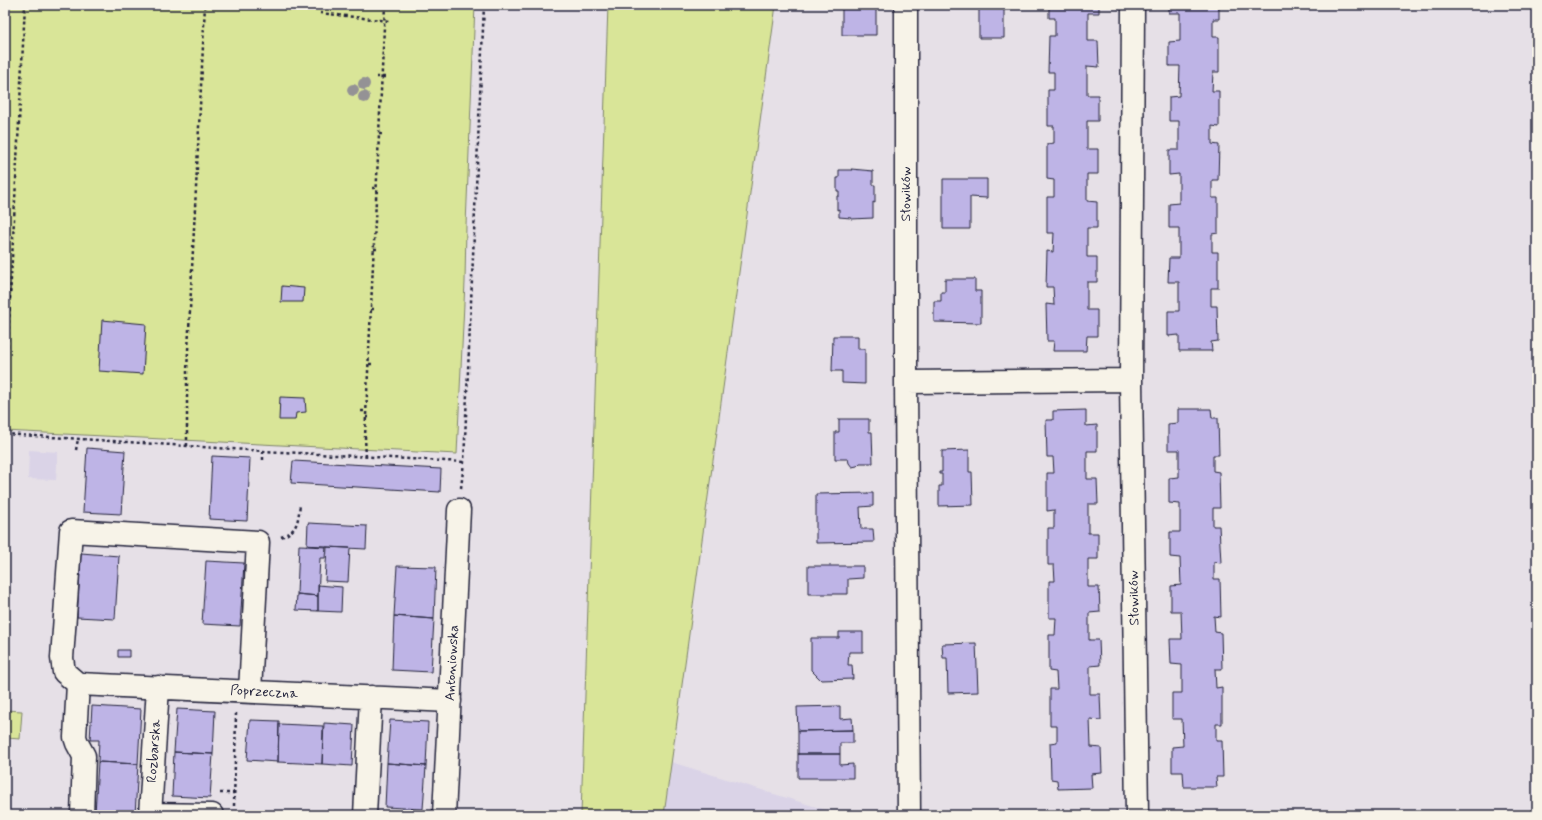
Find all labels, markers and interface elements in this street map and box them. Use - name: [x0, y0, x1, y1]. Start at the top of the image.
- street label: Słowików: [897, 166, 915, 222]
- street label: Słowików: [1125, 570, 1143, 626]
- street label: Antoniowska: [441, 624, 463, 702]
- street label: Poprzeczna: [230, 681, 299, 703]
- street label: Rozbarska: [143, 718, 165, 783]

